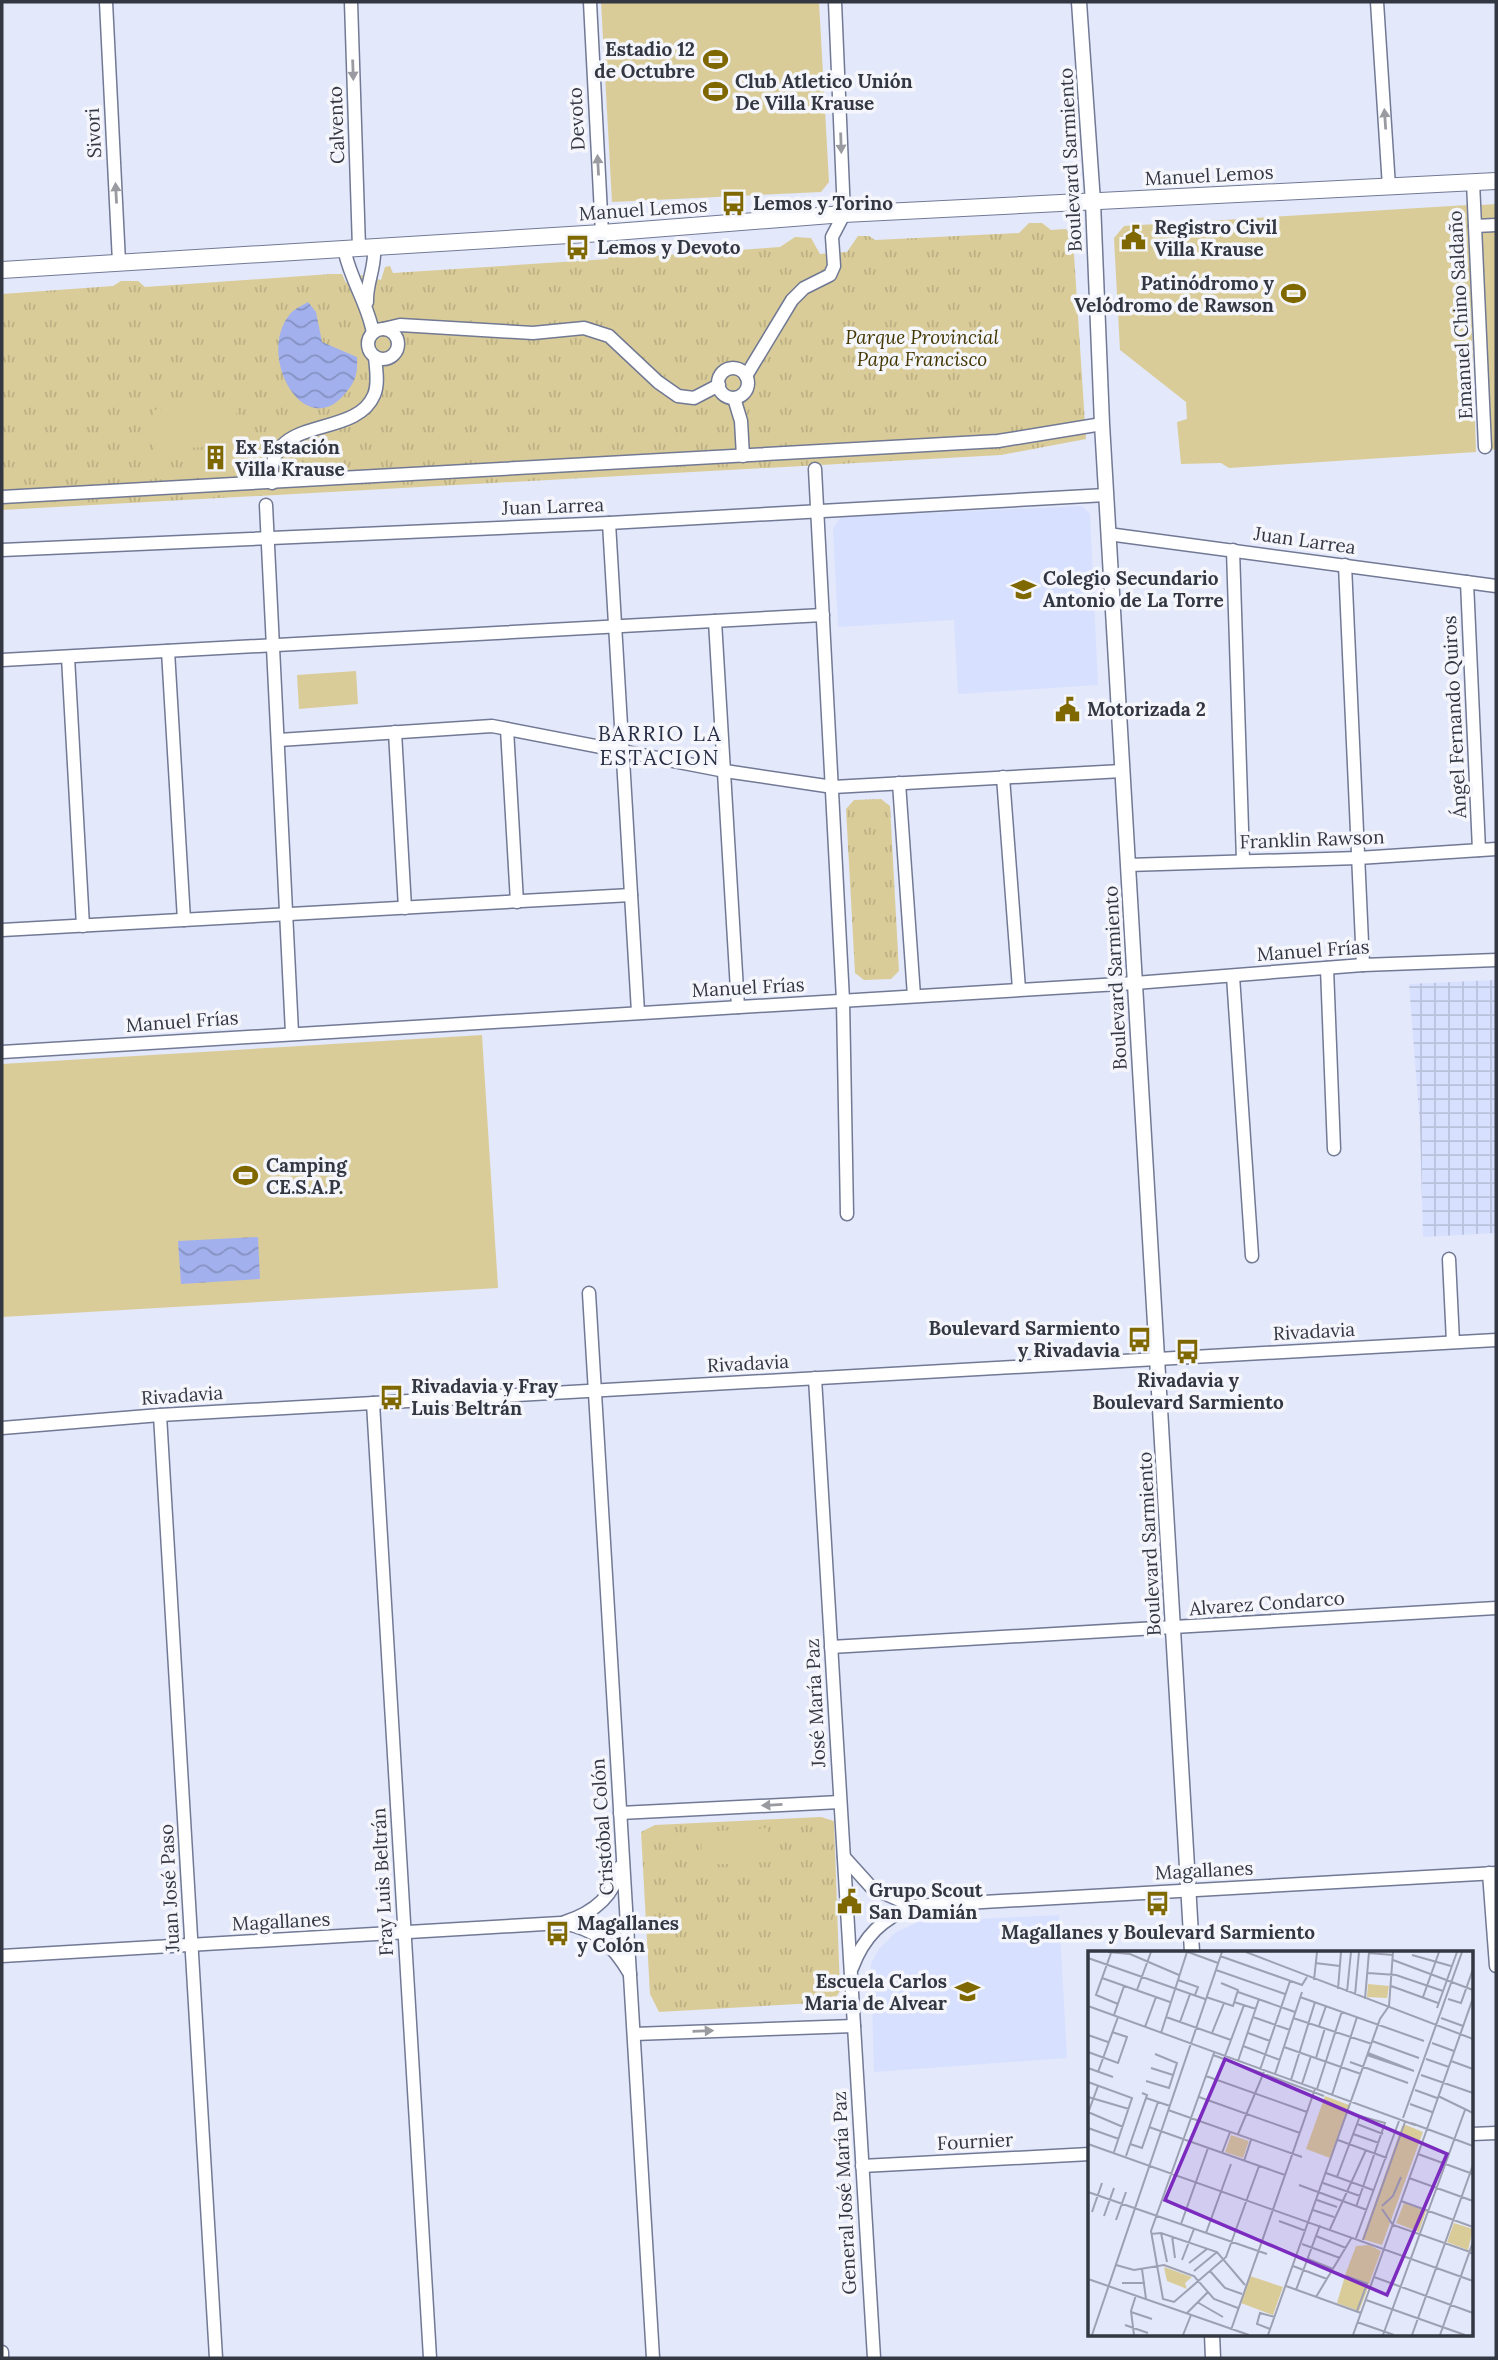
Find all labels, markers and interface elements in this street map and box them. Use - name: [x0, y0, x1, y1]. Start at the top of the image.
- place label: Estadio 12 de Octubre: [594, 37, 695, 83]
- sports icon: Estadio 12 de Octubre: [701, 46, 729, 74]
- one-way arrow: [348, 59, 359, 81]
- street label: Boulevard Sarmiento: [1053, 67, 1087, 253]
- place label: Club Atletico Unión De Villa Krause: [735, 69, 913, 115]
- sports icon: Club Atletico Unión De Villa Krause: [701, 78, 729, 106]
- street label: Calvento: [323, 86, 349, 164]
- street label: Devoto: [562, 87, 590, 151]
- street label: Sivori: [80, 107, 106, 159]
- one-way arrow: [1379, 108, 1390, 130]
- one-way arrow: [835, 133, 846, 155]
- one-way arrow: [593, 154, 604, 176]
- street label: Manuel Lemos: [1144, 160, 1274, 190]
- one-way arrow: [110, 182, 121, 204]
- bus stop icon: Lemos y Torino: [719, 189, 747, 217]
- place label: Lemos y Torino: [753, 191, 893, 215]
- street label: Manuel Lemos: [578, 193, 708, 225]
- street label: Emanuel Chino Saldaño: [1443, 210, 1477, 420]
- place label: Registro Civil Villa Krause: [1154, 215, 1278, 261]
- public building icon: Registro Civil Villa Krause: [1120, 224, 1148, 252]
- bus stop icon: Lemos y Devoto: [563, 233, 591, 261]
- place label: Lemos y Devoto: [597, 235, 741, 259]
- place label: Patinódromo y Velódromo de Rawson: [1074, 271, 1275, 317]
- sports icon: Patinódromo y Velódromo de Rawson: [1280, 280, 1308, 308]
- park label: Parque Provincial Papa Francisco: [845, 325, 999, 371]
- place label: Ex Estación Villa Krause: [235, 435, 345, 481]
- building icon: Ex Estación Villa Krause: [201, 444, 229, 472]
- street label: Juan Larrea: [500, 492, 605, 520]
- street label: Juan Larrea: [1252, 521, 1358, 559]
- place label: Colegio Secundario Antonio de La Torre: [1043, 566, 1224, 612]
- school or university icon: Colegio Secundario Antonio de La Torre: [1009, 575, 1037, 603]
- street label: Ángel Fernando Quiros: [1437, 615, 1471, 820]
- public building icon: Motorizada 2: [1053, 695, 1081, 723]
- place label: Motorizada 2: [1087, 697, 1206, 721]
- district label: BARRIO LA ESTACION: [598, 720, 722, 771]
- street label: Franklin Rawson: [1239, 824, 1385, 854]
- street label: Boulevard Sarmiento: [1098, 885, 1132, 1071]
- street label: Manuel Frías: [1256, 934, 1370, 966]
- street label: Manuel Frías: [691, 972, 805, 1002]
- street label: Manuel Frías: [125, 1005, 239, 1037]
- place label: Camping CE.S.A.P.: [266, 1153, 348, 1199]
- sports icon: Camping CE.S.A.P.: [232, 1162, 260, 1190]
- place label: Boulevard Sarmiento y Rivadavia: [928, 1316, 1120, 1362]
- street label: Rivadavia: [1272, 1317, 1356, 1345]
- bus stop icon: Boulevard Sarmiento y Rivadavia: [1126, 1325, 1154, 1353]
- bus stop icon: Rivadavia y Boulevard Sarmiento: [1174, 1338, 1202, 1366]
- street label: Rivadavia: [706, 1349, 790, 1377]
- place label: Rivadavia y Boulevard Sarmiento: [1092, 1368, 1284, 1414]
- place label: Rivadavia y Fray Luis Beltrán: [411, 1374, 558, 1420]
- street label: Rivadavia: [140, 1380, 224, 1410]
- bus stop icon: Rivadavia y Fray Luis Beltrán: [377, 1383, 405, 1411]
- street label: Boulevard Sarmiento: [1132, 1451, 1166, 1637]
- street label: Alvarez Condarco: [1188, 1586, 1345, 1620]
- street label: José María Paz: [800, 1638, 830, 1769]
- street label: Cristóbal Colón: [585, 1758, 619, 1896]
- one-way arrow: [761, 1800, 783, 1811]
- street label: Fray Luis Beltrán: [366, 1807, 398, 1957]
- street label: Juan José Paso: [154, 1823, 184, 1954]
- street label: Magallanes: [1154, 1855, 1254, 1885]
- place label: Grupo Scout San Damián: [869, 1878, 984, 1924]
- public building icon: Grupo Scout San Damián: [835, 1887, 863, 1915]
- bus stop icon: Magallanes y Boulevard Sarmiento: [1144, 1890, 1172, 1918]
- street label: Magallanes: [231, 1906, 331, 1936]
- place label: Magallanes y Colón: [577, 1911, 679, 1957]
- bus stop icon: Magallanes y Colón: [543, 1920, 571, 1948]
- place label: Magallanes y Boulevard Sarmiento: [1001, 1920, 1315, 1944]
- inset map: [1088, 1951, 1474, 2336]
- place label: Escuela Carlos Maria de Alvear: [804, 1969, 947, 2015]
- school or university icon: Escuela Carlos Maria de Alvear: [953, 1978, 981, 2006]
- one-way arrow: [692, 2026, 714, 2037]
- street label: General José María Paz: [827, 2091, 861, 2295]
- street label: Fournier: [936, 2127, 1014, 2155]

